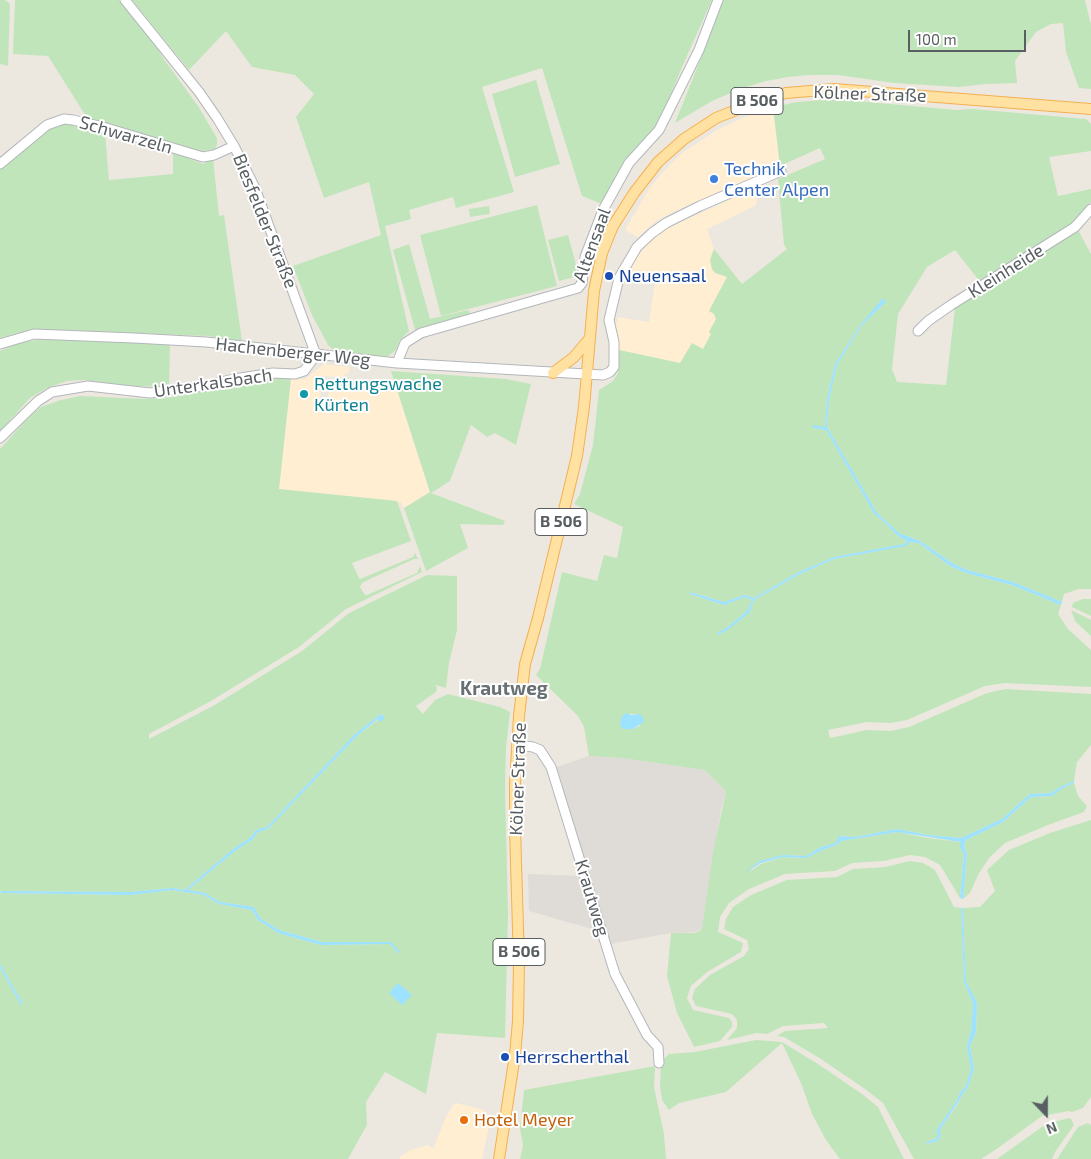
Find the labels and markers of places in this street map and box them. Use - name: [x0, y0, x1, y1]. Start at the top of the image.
- place label: Technik Center Alpen: [724, 158, 829, 200]
- marker: Technik Center Alpen: [708, 173, 720, 185]
- place label: Neuensaal: [619, 265, 706, 287]
- marker: Neuensaal: [603, 270, 615, 282]
- place label: Rettungswache Kürten: [314, 373, 442, 416]
- marker: Rettungswache Kürten: [298, 388, 310, 400]
- place label: Herrscherthal: [515, 1046, 629, 1068]
- marker: Herrscherthal: [499, 1051, 511, 1063]
- place label: Hotel Meyer: [474, 1109, 574, 1131]
- marker: Hotel Meyer: [458, 1114, 470, 1126]

